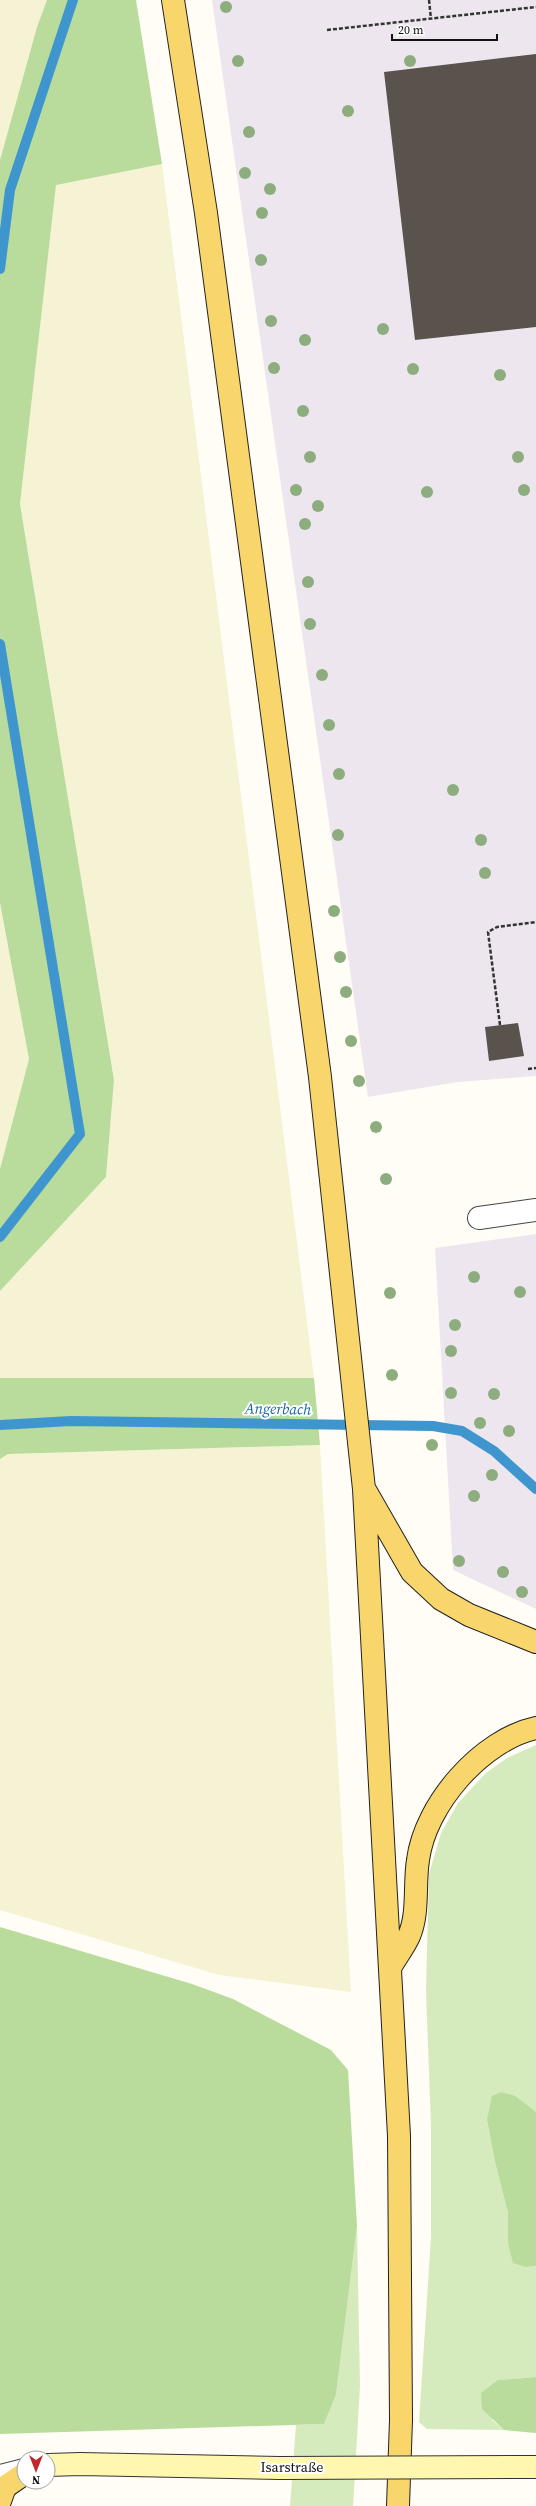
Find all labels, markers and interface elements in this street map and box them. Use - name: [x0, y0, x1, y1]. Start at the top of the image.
- scale bar: [392, 16, 497, 42]
- text: 20 m: [398, 22, 424, 38]
- water label: Angerbach: [244, 1397, 311, 1420]
- north arrow: [16, 2450, 56, 2490]
- street label: Isarstraße: [261, 2457, 323, 2477]
- text: N: [32, 2472, 40, 2487]

